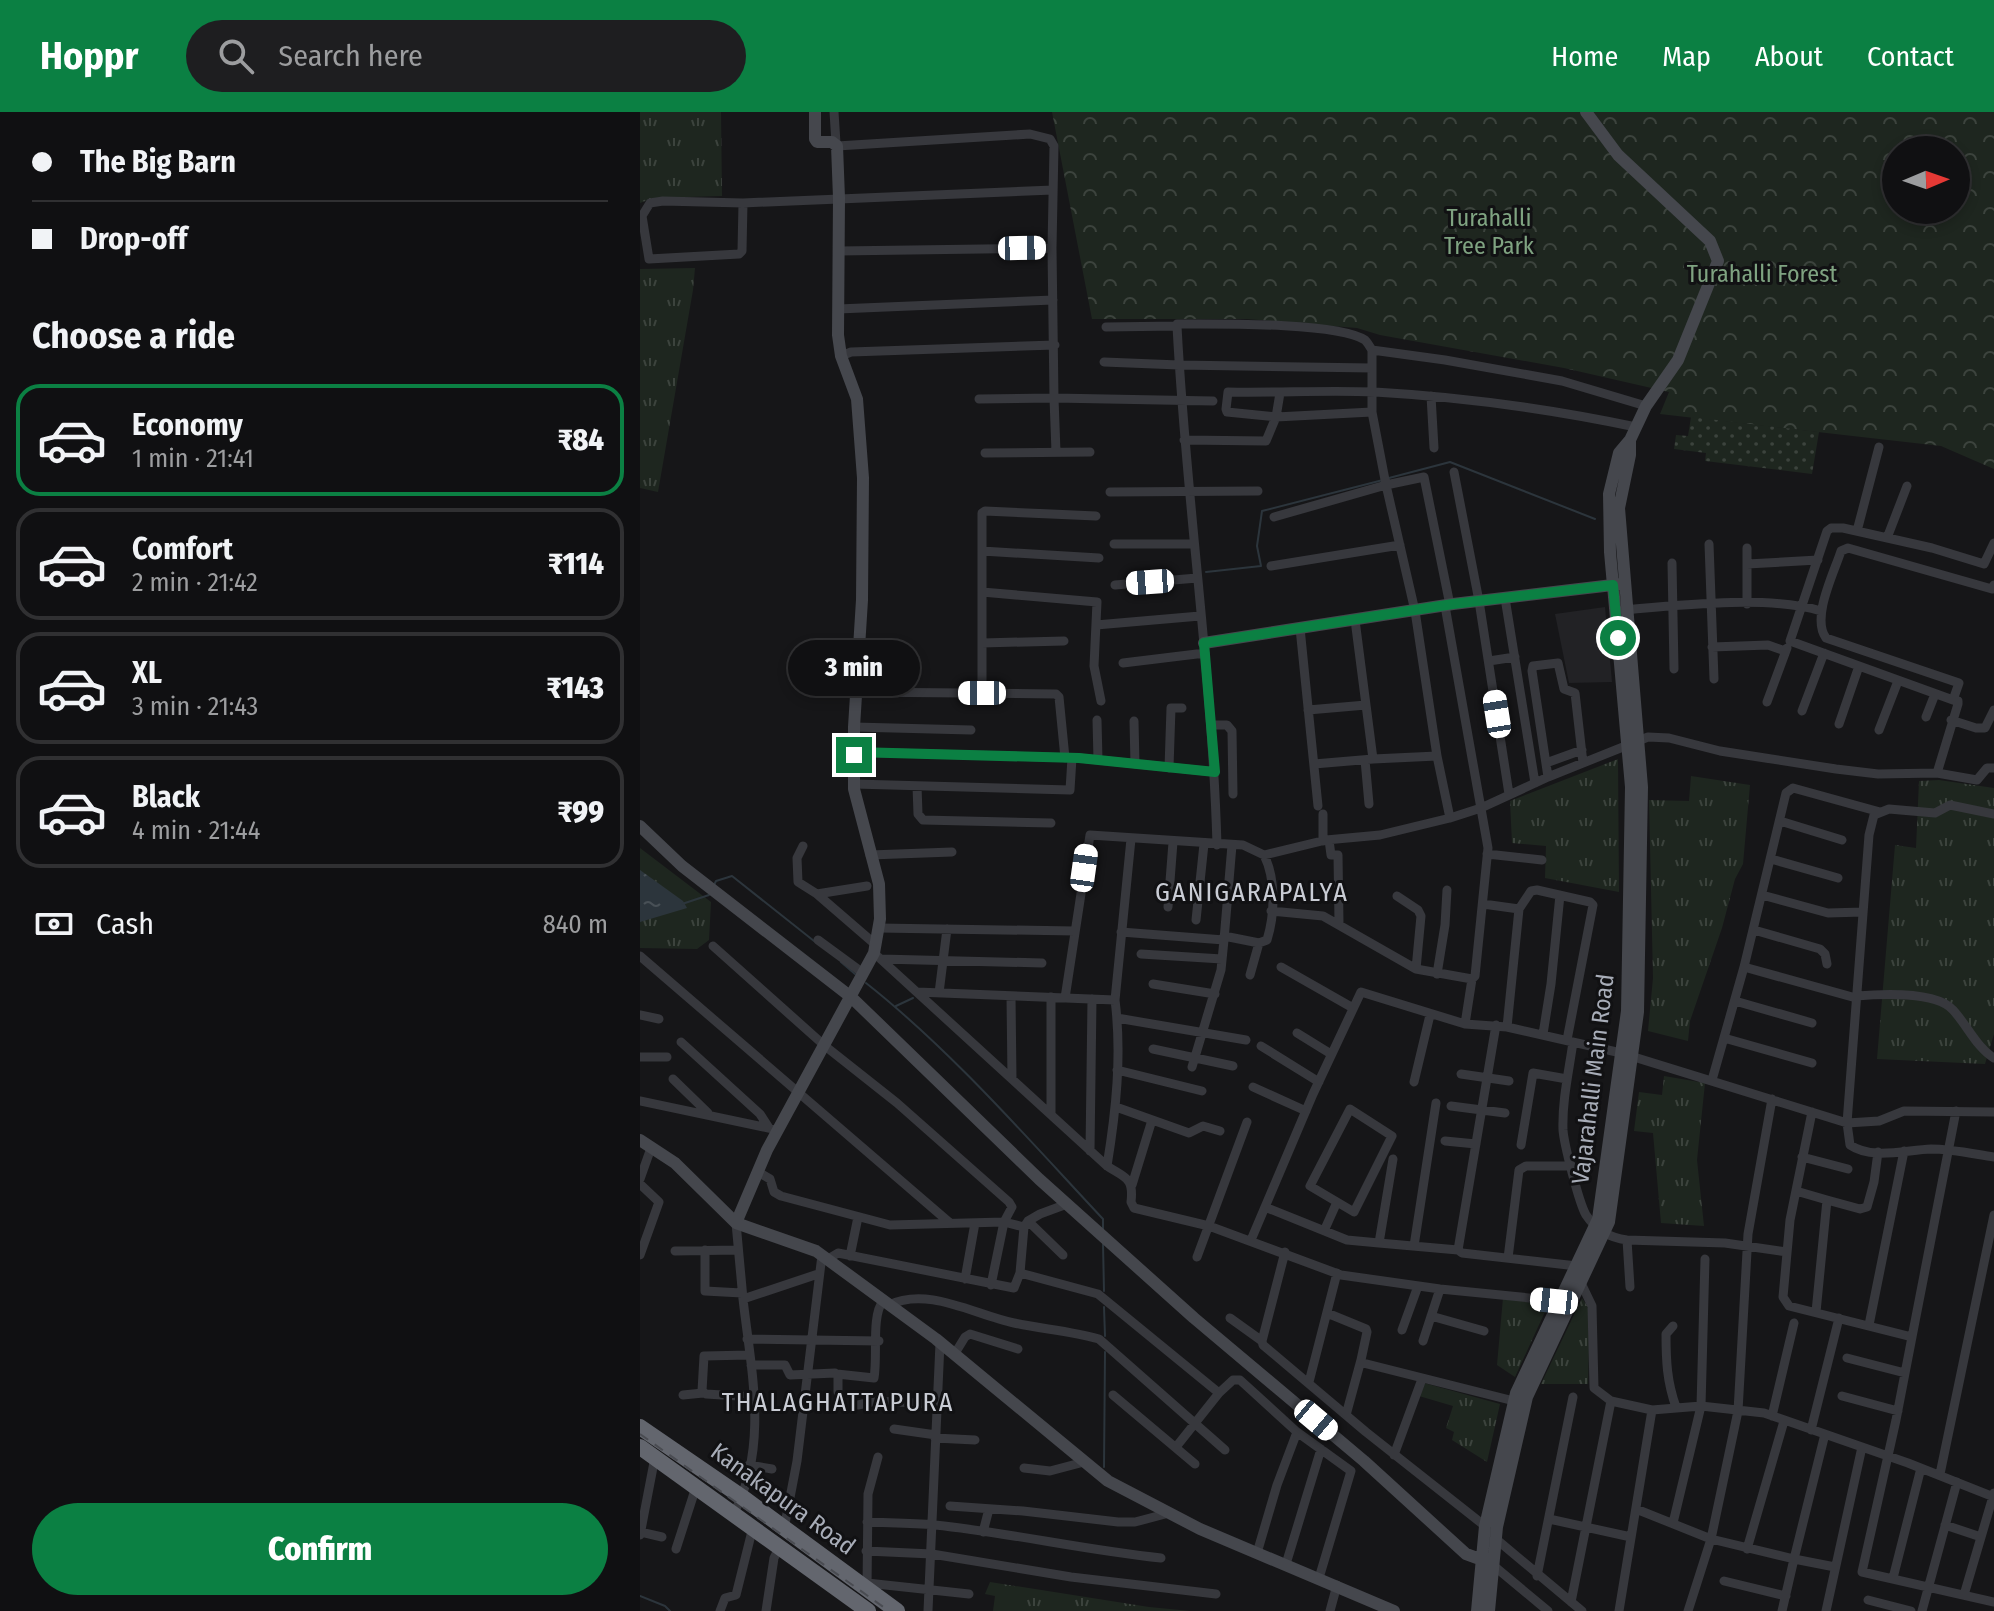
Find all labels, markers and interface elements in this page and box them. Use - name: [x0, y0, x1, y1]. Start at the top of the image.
- search box: [186, 20, 746, 92]
- text: Hoppr: [40, 33, 138, 79]
- icon: search: [214, 34, 258, 78]
- text: Search here: [278, 38, 423, 74]
- text: Home: [1551, 40, 1618, 73]
- text: Map: [1662, 40, 1711, 73]
- text: About: [1755, 40, 1823, 73]
- text: Contact: [1867, 40, 1954, 73]
- north arrow: [1882, 136, 1970, 224]
- map controls: [1882, 136, 1970, 224]
- text: The Big Barn: [80, 144, 236, 180]
- park label: Turahalli Tree Park: [1444, 204, 1535, 260]
- text: Drop-off: [80, 221, 187, 257]
- car: [998, 236, 1046, 260]
- park label: Turahalli Forest: [1687, 260, 1837, 288]
- text: Choose a ride: [32, 314, 235, 358]
- icon: car: [36, 404, 108, 476]
- text: Economy: [132, 407, 243, 443]
- text: ₹84: [558, 422, 604, 458]
- text: 1 min · 21:41: [132, 443, 254, 474]
- icon: car: [36, 528, 108, 600]
- text: Comfort: [132, 531, 233, 567]
- text: ₹114: [548, 546, 604, 582]
- text: 2 min · 21:42: [132, 567, 258, 598]
- car: [1125, 568, 1175, 596]
- route start: [1600, 620, 1636, 656]
- callout: 3 min: [788, 639, 920, 695]
- icon: car: [36, 652, 108, 724]
- text: 3 min: [825, 652, 883, 683]
- text: XL: [132, 655, 162, 691]
- text: ₹143: [546, 670, 604, 706]
- car: [958, 681, 1006, 705]
- car: [1481, 688, 1513, 740]
- text: 3 min · 21:43: [132, 691, 258, 722]
- route end: [836, 737, 872, 773]
- icon: car: [36, 776, 108, 848]
- text: Black: [132, 779, 200, 815]
- text: ₹99: [558, 794, 604, 830]
- text: 4 min · 21:44: [132, 815, 260, 846]
- car: [1069, 843, 1099, 893]
- district label: GANIGARAPALYA: [1155, 877, 1349, 908]
- icon: cash: [32, 902, 76, 946]
- text: Cash: [96, 906, 154, 942]
- text: 840 m: [543, 909, 608, 940]
- street label: Vajarahalli Main Road: [1566, 972, 1620, 1186]
- car: [1529, 1287, 1579, 1315]
- district label: THALAGHATTAPURA: [722, 1387, 954, 1418]
- car: [1290, 1395, 1342, 1445]
- street label: Kanakapura Road: [705, 1437, 861, 1561]
- button: Confirm: [32, 1503, 608, 1595]

